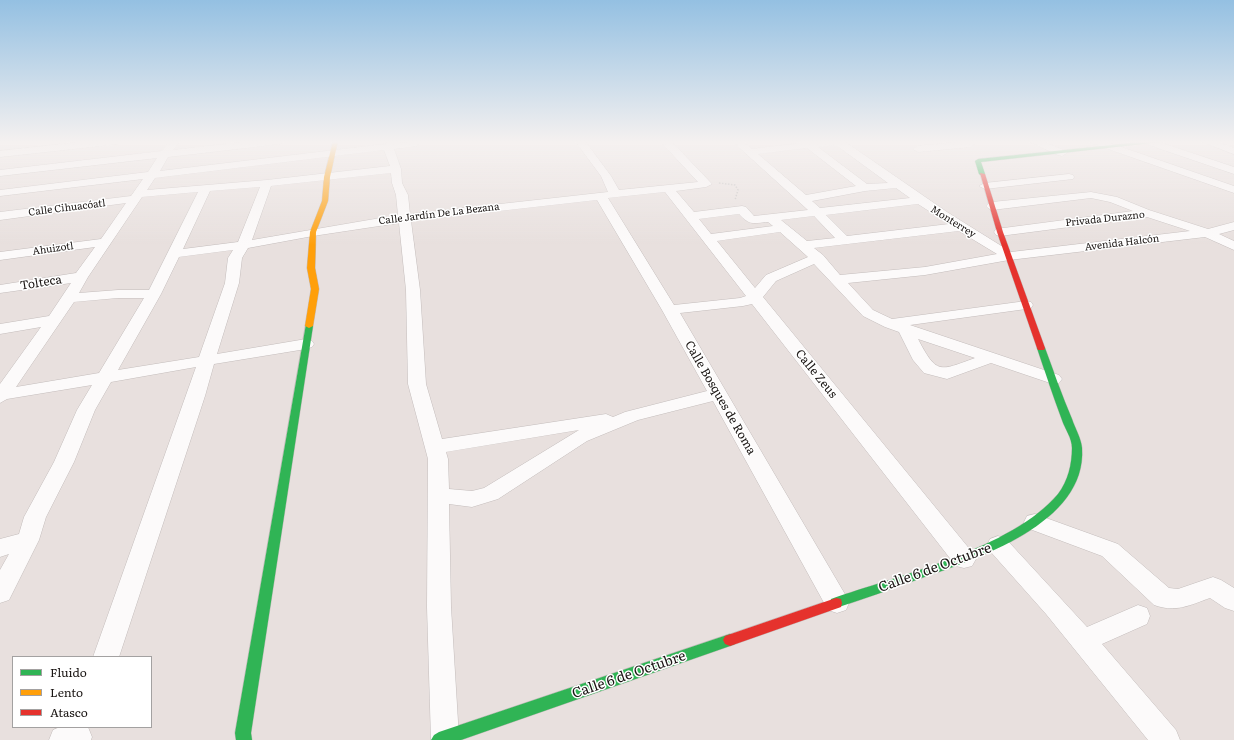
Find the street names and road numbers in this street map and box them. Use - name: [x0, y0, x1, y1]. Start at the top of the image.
- street label: Calle Cihuacóatl: [28, 197, 106, 219]
- street label: Calle Jardín De La Bezana: [378, 201, 500, 227]
- street label: Monterrey: [928, 203, 978, 241]
- street label: Privada Durazno: [1065, 209, 1145, 229]
- street label: Avenida Halcón: [1084, 232, 1160, 254]
- street label: Ahuizotl: [32, 240, 74, 258]
- street label: Tolteca: [19, 273, 63, 293]
- street label: Calle Bosques de Roma: [681, 338, 759, 458]
- street label: Calle Zeus: [792, 347, 840, 401]
- street label: Calle 6 de Octubre: [876, 540, 994, 596]
- street label: Calle 6 de Octubre: [570, 648, 688, 702]

